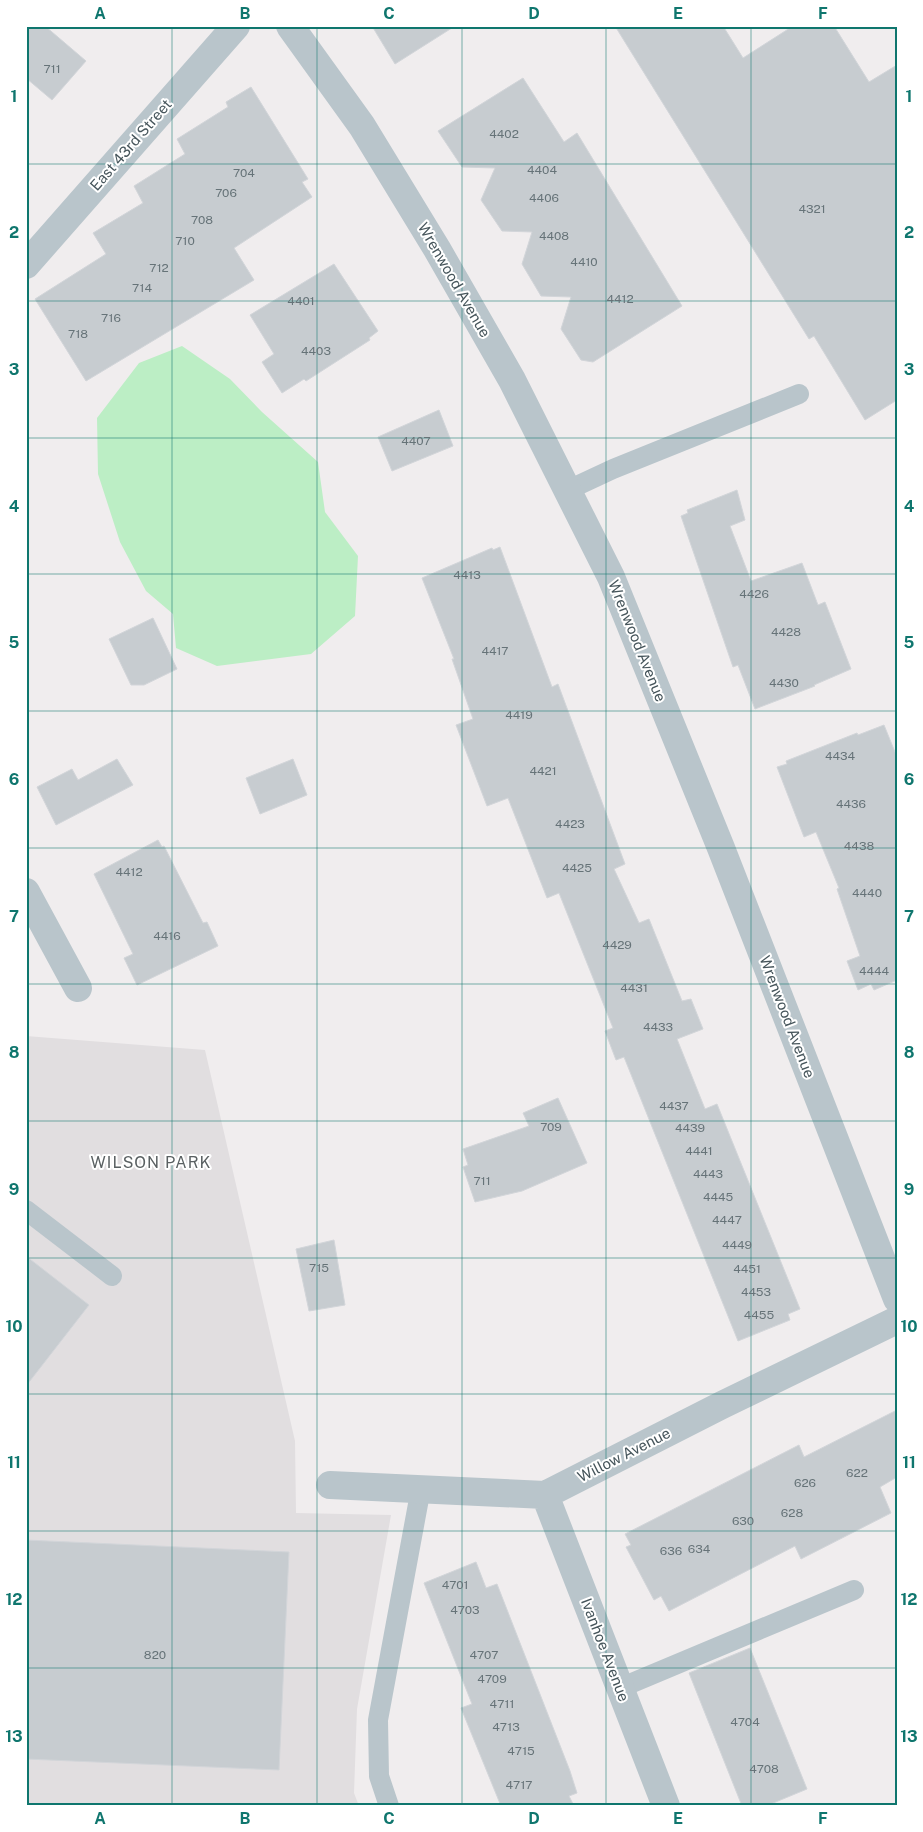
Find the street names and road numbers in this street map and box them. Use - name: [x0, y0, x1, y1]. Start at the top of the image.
- street label: East 43rd Street: [86, 95, 175, 194]
- street label: Wrenwood Avenue: [415, 219, 494, 340]
- street label: Wrenwood Avenue: [605, 578, 670, 704]
- street label: Wrenwood Avenue: [756, 953, 819, 1080]
- street label: Willow Avenue: [575, 1424, 673, 1485]
- street label: Ivanhoe Avenue: [578, 1596, 633, 1704]

